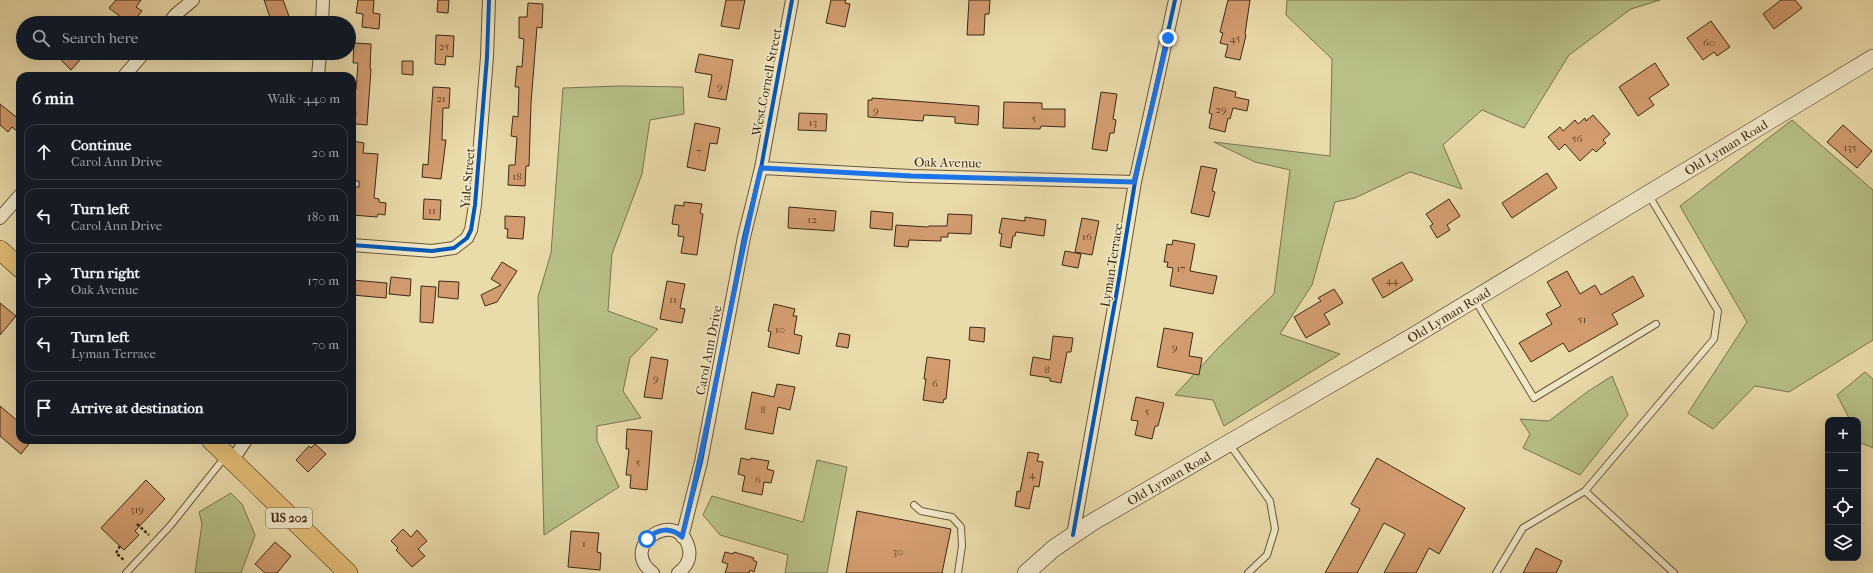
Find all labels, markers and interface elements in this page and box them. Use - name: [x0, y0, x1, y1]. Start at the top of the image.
- search box: [16, 16, 356, 60]
- icon: search: [30, 27, 52, 49]
- street label: West Cornell Street: [748, 27, 784, 138]
- text: Search here: [62, 29, 138, 47]
- route end: [1159, 29, 1177, 47]
- house number: 45: [1230, 32, 1241, 45]
- house number: 60: [1703, 36, 1715, 49]
- house number: 25: [439, 40, 449, 53]
- house number: 9: [717, 80, 723, 93]
- text: 6 min: [32, 88, 74, 108]
- text: Walk · 440 m: [267, 91, 340, 106]
- house number: 21: [436, 92, 446, 105]
- house number: 29: [1215, 103, 1227, 116]
- house number: 9: [873, 104, 879, 117]
- house number: 5: [1032, 112, 1037, 125]
- house number: 13: [809, 116, 817, 129]
- street label: Old Lyman Road: [1682, 116, 1771, 178]
- house number: 56: [1572, 132, 1582, 145]
- text: Continue: [71, 136, 131, 154]
- icon: ahead: [33, 141, 55, 163]
- house number: 135: [1843, 141, 1857, 154]
- text: 20 m: [312, 145, 339, 160]
- house number: 7: [696, 145, 702, 158]
- street label: Yale Street: [457, 147, 478, 210]
- text: Carol Ann Drive: [71, 154, 162, 169]
- street label: Oak Avenue: [914, 154, 983, 171]
- house number: 18: [512, 170, 522, 183]
- text: Turn left: [71, 200, 129, 218]
- house number: 11: [428, 204, 436, 217]
- icon: left: [33, 205, 55, 227]
- text: 180 m: [307, 209, 339, 224]
- house number: 12: [807, 213, 817, 226]
- text: Carol Ann Drive: [71, 218, 162, 233]
- street label: Lyman Terrace: [1097, 221, 1126, 308]
- house number: 16: [1082, 230, 1092, 243]
- house number: 17: [1176, 262, 1186, 275]
- text: Turn right: [71, 264, 140, 282]
- icon: right: [33, 269, 55, 291]
- text: 170 m: [307, 273, 339, 288]
- house number: 44: [1385, 274, 1399, 287]
- text: Oak Avenue: [71, 282, 139, 297]
- street label: Old Lyman Road: [1405, 284, 1494, 346]
- house number: 11: [669, 293, 677, 306]
- street label: Carol Ann Drive: [692, 303, 725, 396]
- house number: 51: [1578, 313, 1586, 326]
- house number: 10: [775, 323, 785, 336]
- text: Turn left: [71, 328, 129, 346]
- icon: left: [33, 333, 55, 355]
- text: 70 m: [312, 337, 339, 352]
- house number: 9: [1172, 341, 1178, 354]
- text: Lyman Terrace: [71, 346, 156, 361]
- house number: 8: [1044, 363, 1050, 376]
- house number: 9: [653, 372, 659, 385]
- house number: 6: [932, 377, 938, 390]
- icon: arrive: [33, 397, 55, 419]
- text: Arrive at destination: [71, 399, 203, 417]
- house number: 8: [760, 403, 766, 416]
- house number: 5: [1145, 405, 1150, 418]
- map controls: [1825, 417, 1861, 561]
- button: +: [1825, 417, 1861, 453]
- street label: Old Lyman Road: [1124, 448, 1214, 509]
- button: −: [1825, 453, 1861, 489]
- house number: 5: [636, 456, 641, 469]
- house number: 4: [1029, 468, 1036, 481]
- house number: 6: [755, 473, 761, 486]
- button: locate: [1825, 489, 1861, 525]
- house number: 319: [130, 503, 144, 516]
- road number: US 202: [266, 508, 312, 528]
- button: layers: [1825, 525, 1861, 561]
- route start: [638, 530, 656, 548]
- house number: 1: [582, 537, 586, 550]
- house number: 30: [893, 545, 903, 558]

